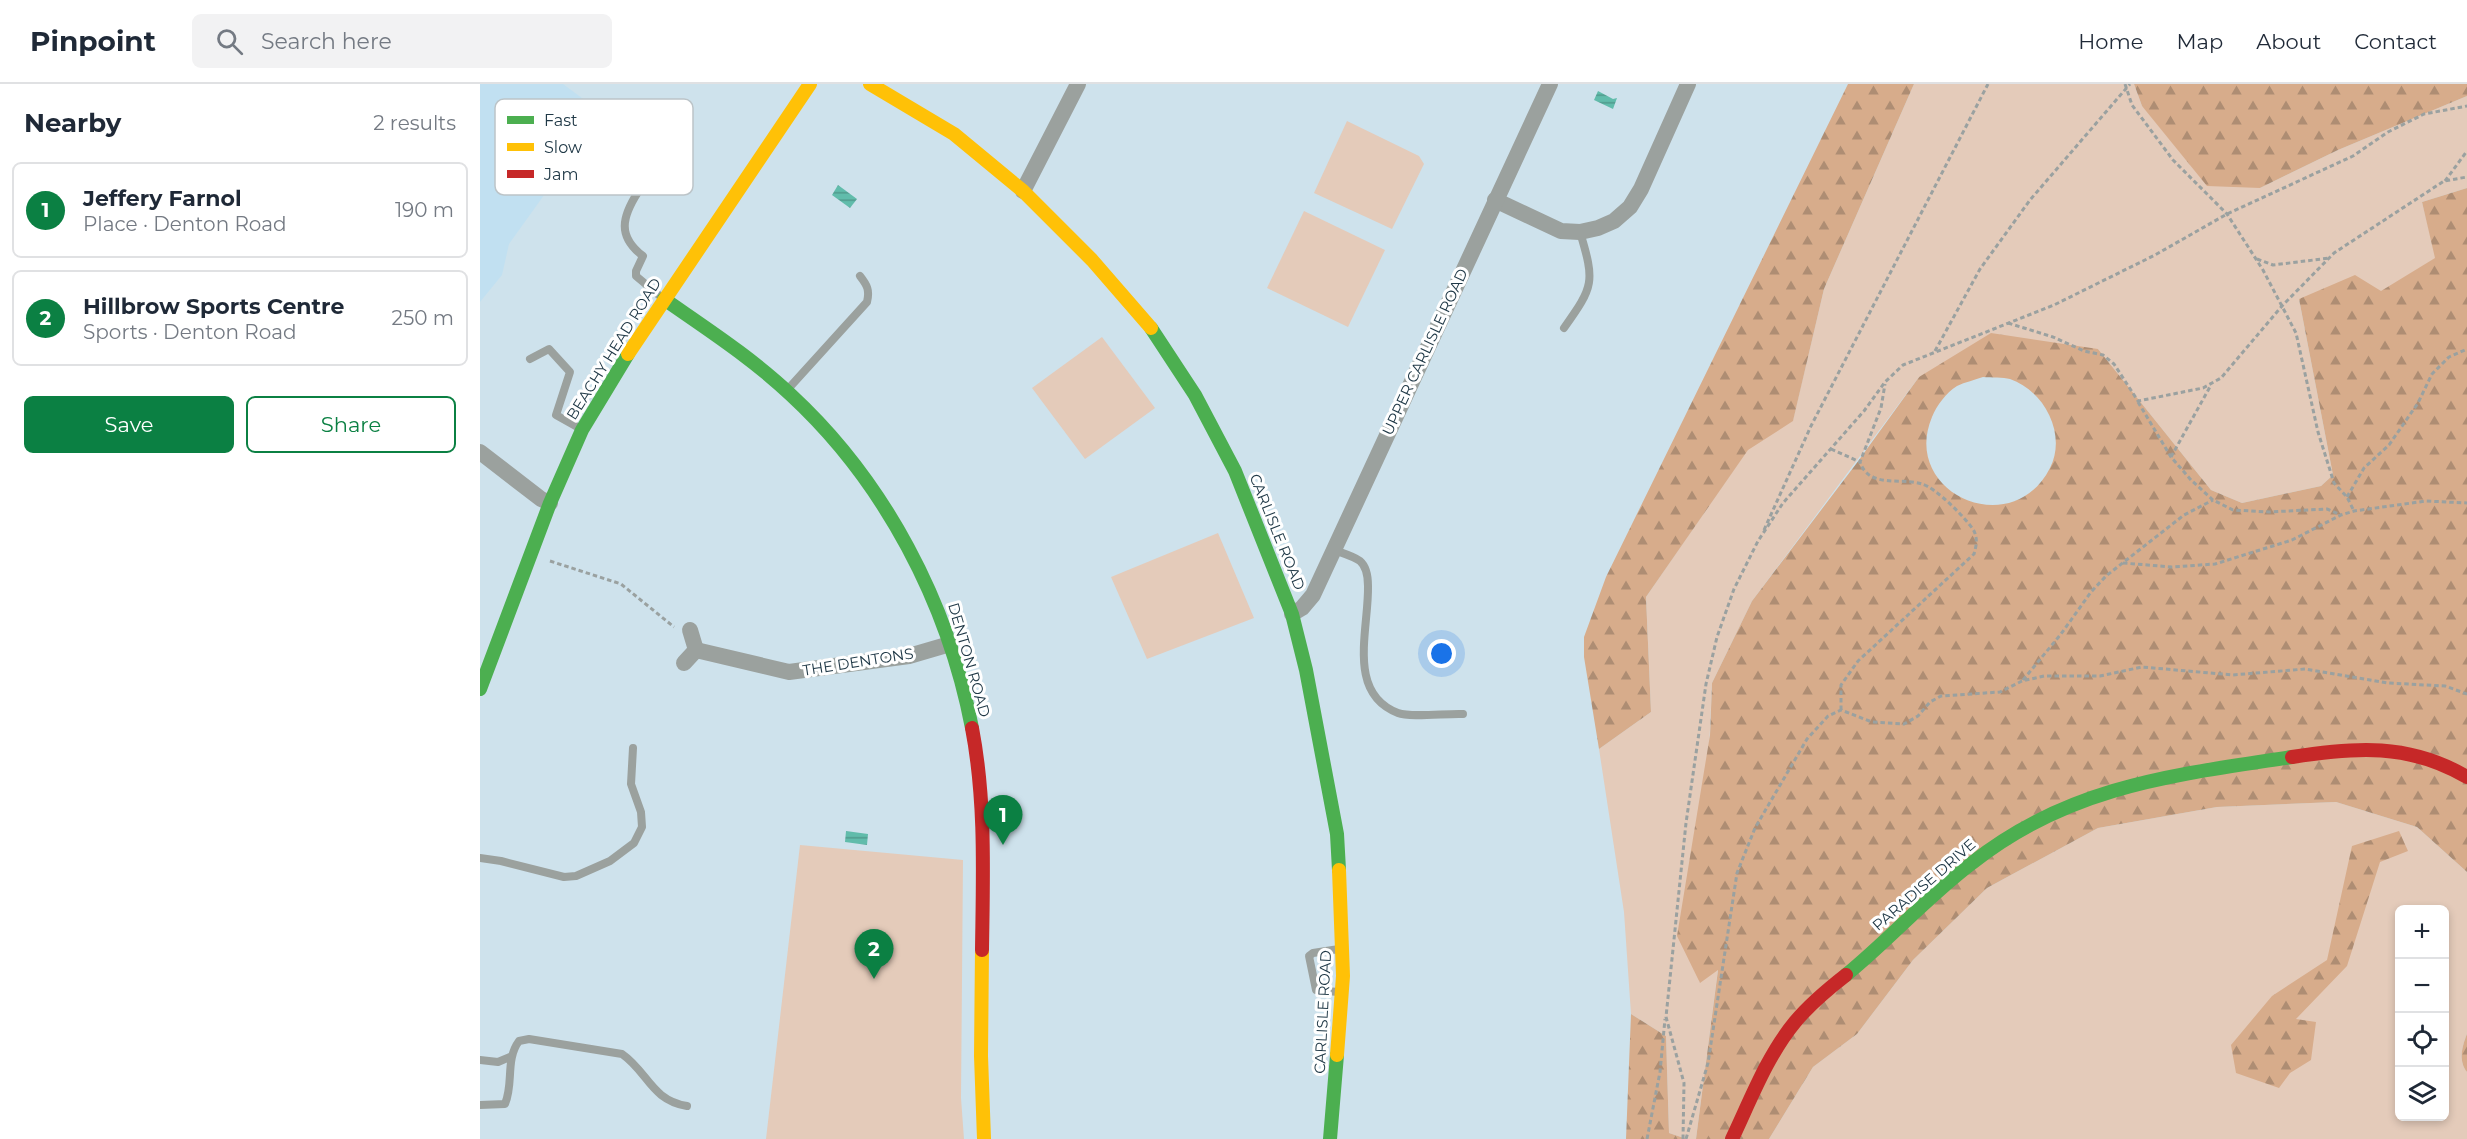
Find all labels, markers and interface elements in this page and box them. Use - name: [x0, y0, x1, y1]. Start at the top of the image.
- search box: [192, 14, 612, 68]
- text: Pinpoint: [30, 24, 156, 58]
- icon: search: [213, 25, 246, 58]
- text: Search here: [261, 28, 392, 55]
- text: Home: [2078, 29, 2143, 54]
- text: Map: [2176, 29, 2223, 54]
- text: About: [2256, 29, 2321, 54]
- text: Contact: [2354, 29, 2437, 54]
- legend: [495, 99, 693, 195]
- text: Nearby: [24, 107, 121, 139]
- text: 2 results: [373, 111, 456, 135]
- text: Fast: [544, 111, 578, 130]
- text: Slow: [544, 138, 582, 157]
- text: Jam: [543, 165, 578, 184]
- text: Jeffery Farnol: [83, 185, 242, 212]
- text: 1: [42, 198, 49, 222]
- text: 190 m: [395, 198, 454, 222]
- text: Place · Denton Road: [83, 212, 287, 236]
- street label: UPPER CARLISLE ROAD: [1378, 265, 1472, 438]
- street label: BEACHY HEAD ROAD: [562, 274, 665, 423]
- text: Hillbrow Sports Centre: [83, 293, 344, 320]
- text: 2: [40, 306, 51, 330]
- text: 250 m: [392, 306, 454, 330]
- text: Sports · Denton Road: [83, 320, 297, 344]
- button: Save: [24, 396, 234, 453]
- button: Share: [246, 396, 456, 453]
- street label: CARLISLE ROAD: [1245, 471, 1309, 593]
- street label: DENTON ROAD: [944, 600, 995, 719]
- your location: [1427, 639, 1456, 668]
- street label: THE DENTONS: [801, 643, 915, 680]
- pin: 1: [984, 796, 1022, 845]
- street label: PARADISE DRIVE: [1868, 835, 1979, 935]
- map controls: [2395, 905, 2449, 1121]
- button: +: [2395, 905, 2449, 959]
- pin: 2: [854, 930, 894, 979]
- street label: CARLISLE ROAD: [1310, 950, 1335, 1074]
- button: −: [2395, 959, 2449, 1013]
- button: locate: [2395, 1013, 2449, 1067]
- button: layers: [2395, 1067, 2449, 1121]

